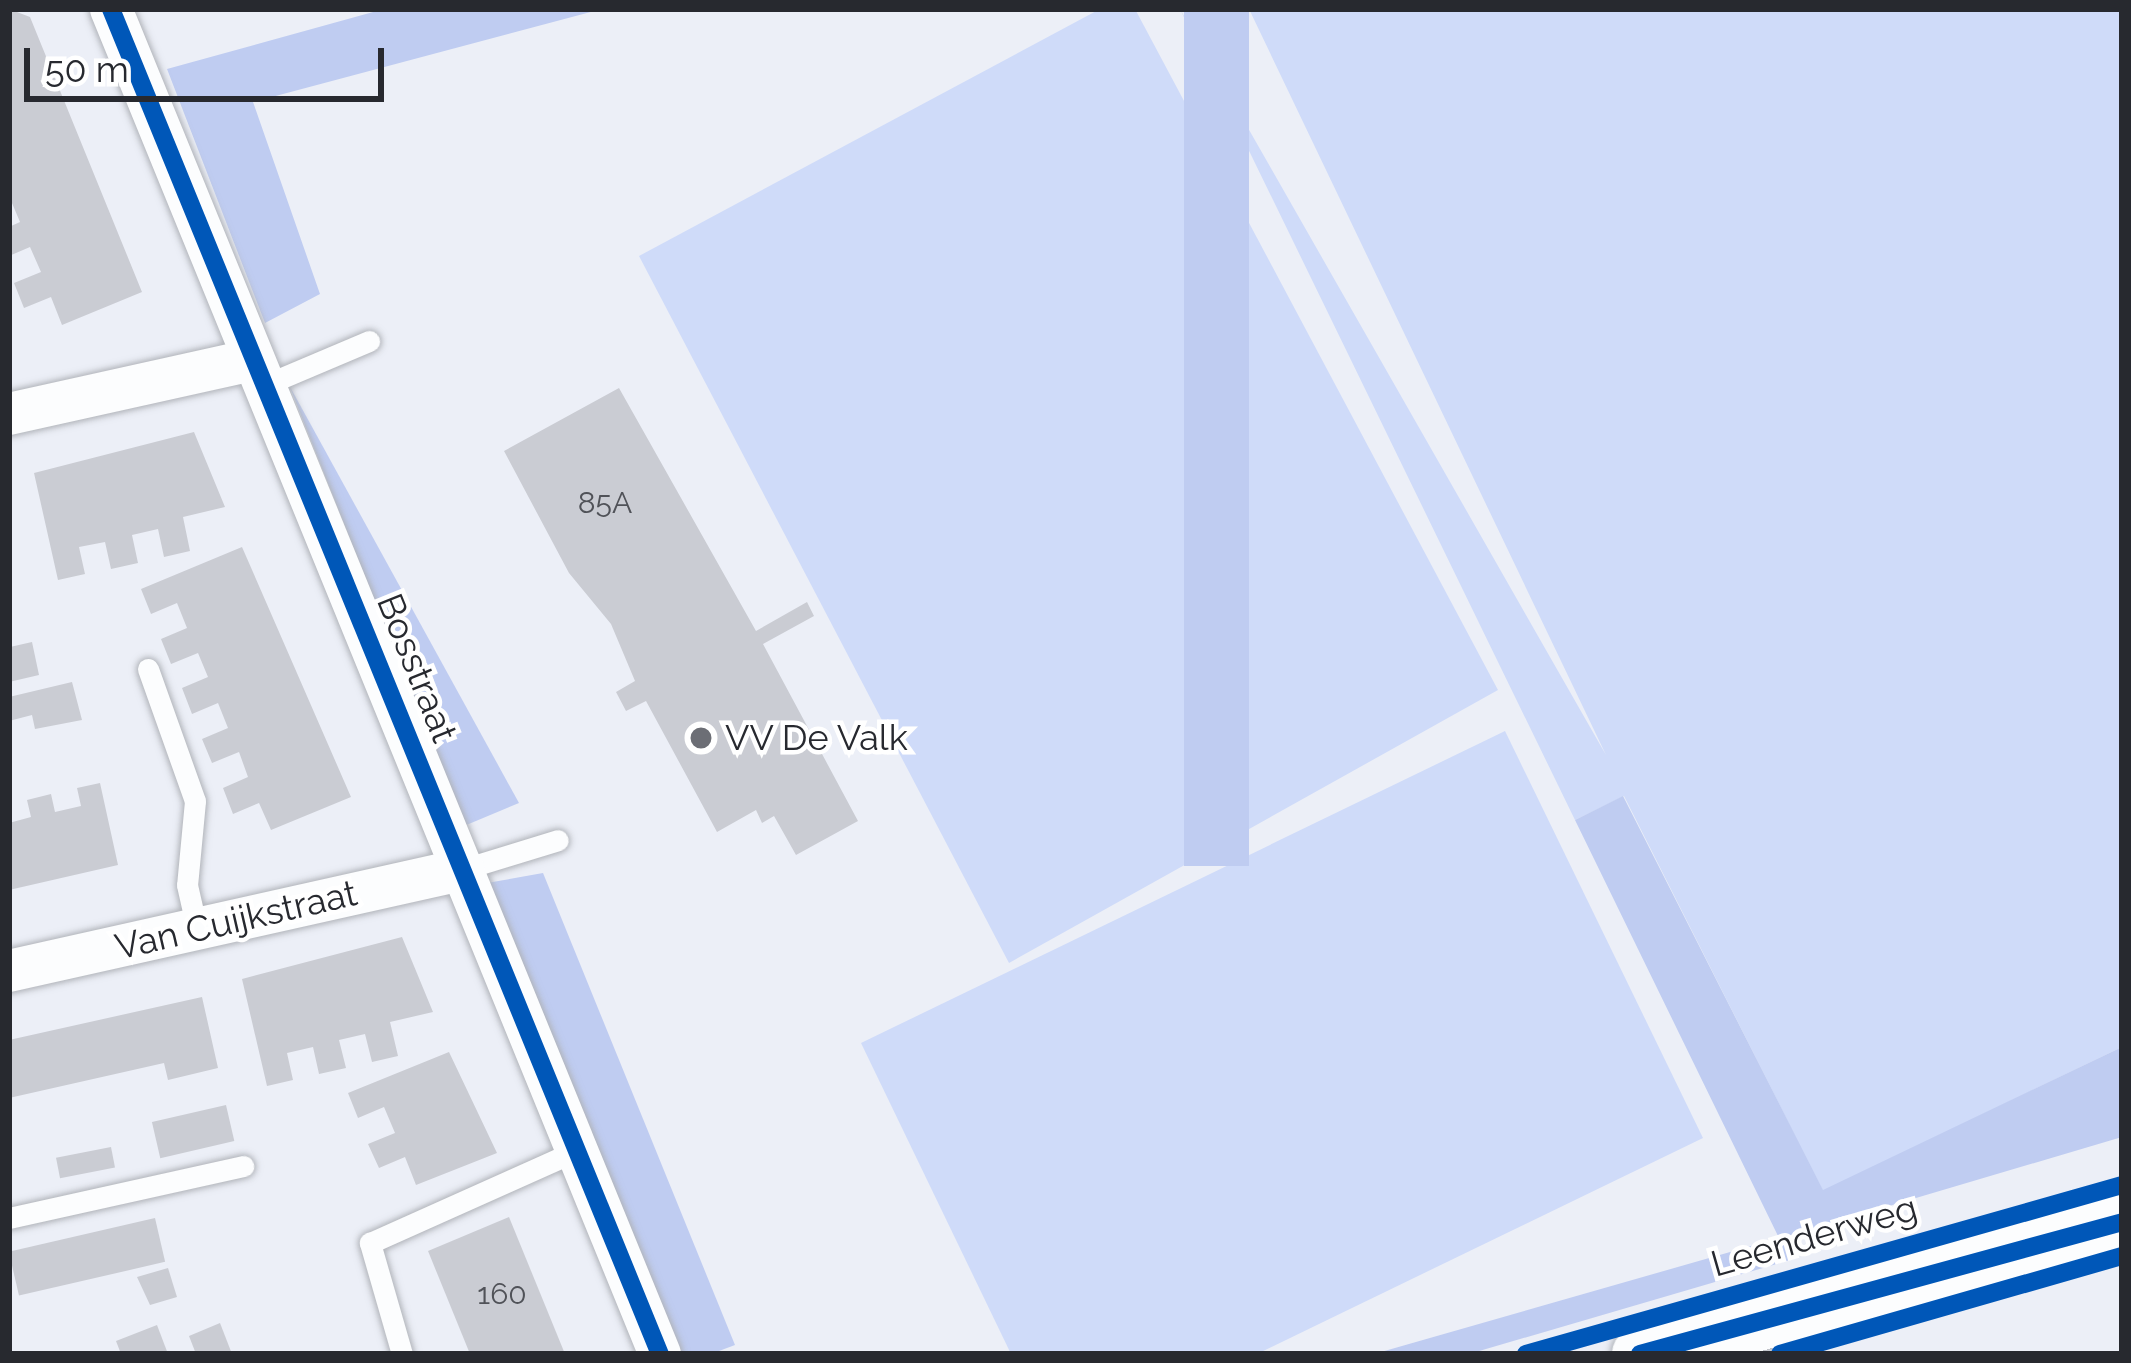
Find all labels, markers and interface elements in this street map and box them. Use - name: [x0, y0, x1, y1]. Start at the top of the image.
- scale bar: [30, 24, 390, 98]
- text: 50 m: [45, 48, 129, 90]
- house number: 85A: [578, 485, 632, 521]
- street label: Bosstraat: [368, 588, 466, 748]
- place label: VV De Valk: [725, 716, 910, 760]
- marker: VV De Valk: [688, 725, 714, 751]
- street label: Van Cuijkstraat: [111, 871, 361, 969]
- street label: Leenderweg: [1706, 1186, 1922, 1286]
- house number: 160: [477, 1276, 527, 1312]

